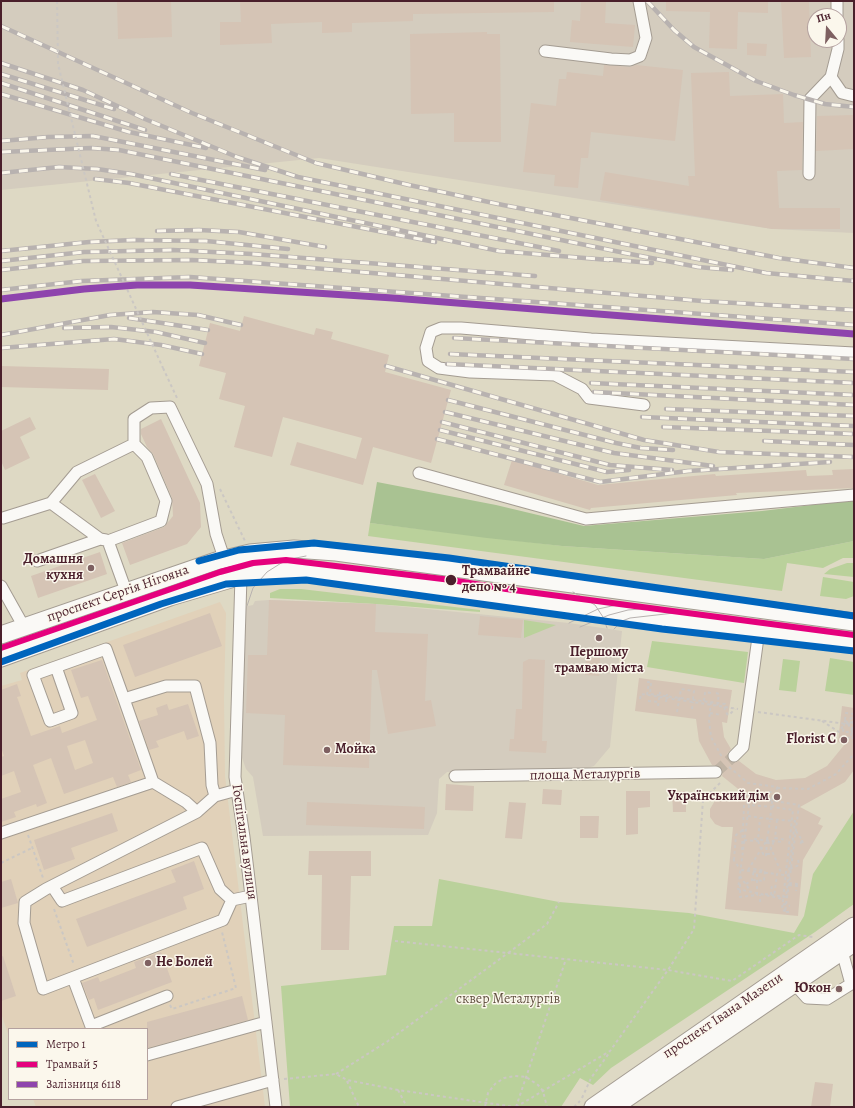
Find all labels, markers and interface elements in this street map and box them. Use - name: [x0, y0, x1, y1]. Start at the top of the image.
- north arrow: [807, 8, 847, 48]
- text: Пн: [814, 8, 833, 26]
- place label: Домашня кухня: [23, 552, 83, 584]
- street label: проспект Сергія Нігояна: [45, 562, 191, 626]
- marker: Домашня кухня: [86, 563, 96, 573]
- place label: Трамвайне депо № 4: [462, 564, 530, 596]
- marker: Трамвайне депо № 4: [444, 573, 458, 587]
- marker: Першому трамваю міста: [594, 633, 604, 643]
- place label: Першому трамваю міста: [554, 645, 644, 678]
- place label: Florist C: [786, 732, 836, 748]
- marker: Florist C: [839, 735, 849, 745]
- place label: Мойка: [335, 742, 376, 758]
- marker: Мойка: [322, 745, 332, 755]
- street label: площа Металургів: [530, 766, 640, 784]
- street label: Госпітальна вулиця: [228, 783, 260, 901]
- place label: Український дім: [668, 789, 769, 805]
- marker: Український дім: [772, 792, 782, 802]
- place label: Не Болей: [156, 955, 213, 971]
- marker: Не Болей: [143, 958, 153, 968]
- street label: проспект Івана Мазепи: [660, 970, 786, 1062]
- place label: Юкон: [794, 981, 831, 997]
- marker: Юкон: [834, 984, 844, 994]
- park label: сквер Металургів: [456, 992, 560, 1008]
- legend: [8, 1028, 148, 1100]
- text: Метро 1: [46, 1036, 86, 1052]
- text: Трамвай 5: [46, 1056, 98, 1072]
- text: Залізниця 6118: [46, 1076, 121, 1092]

